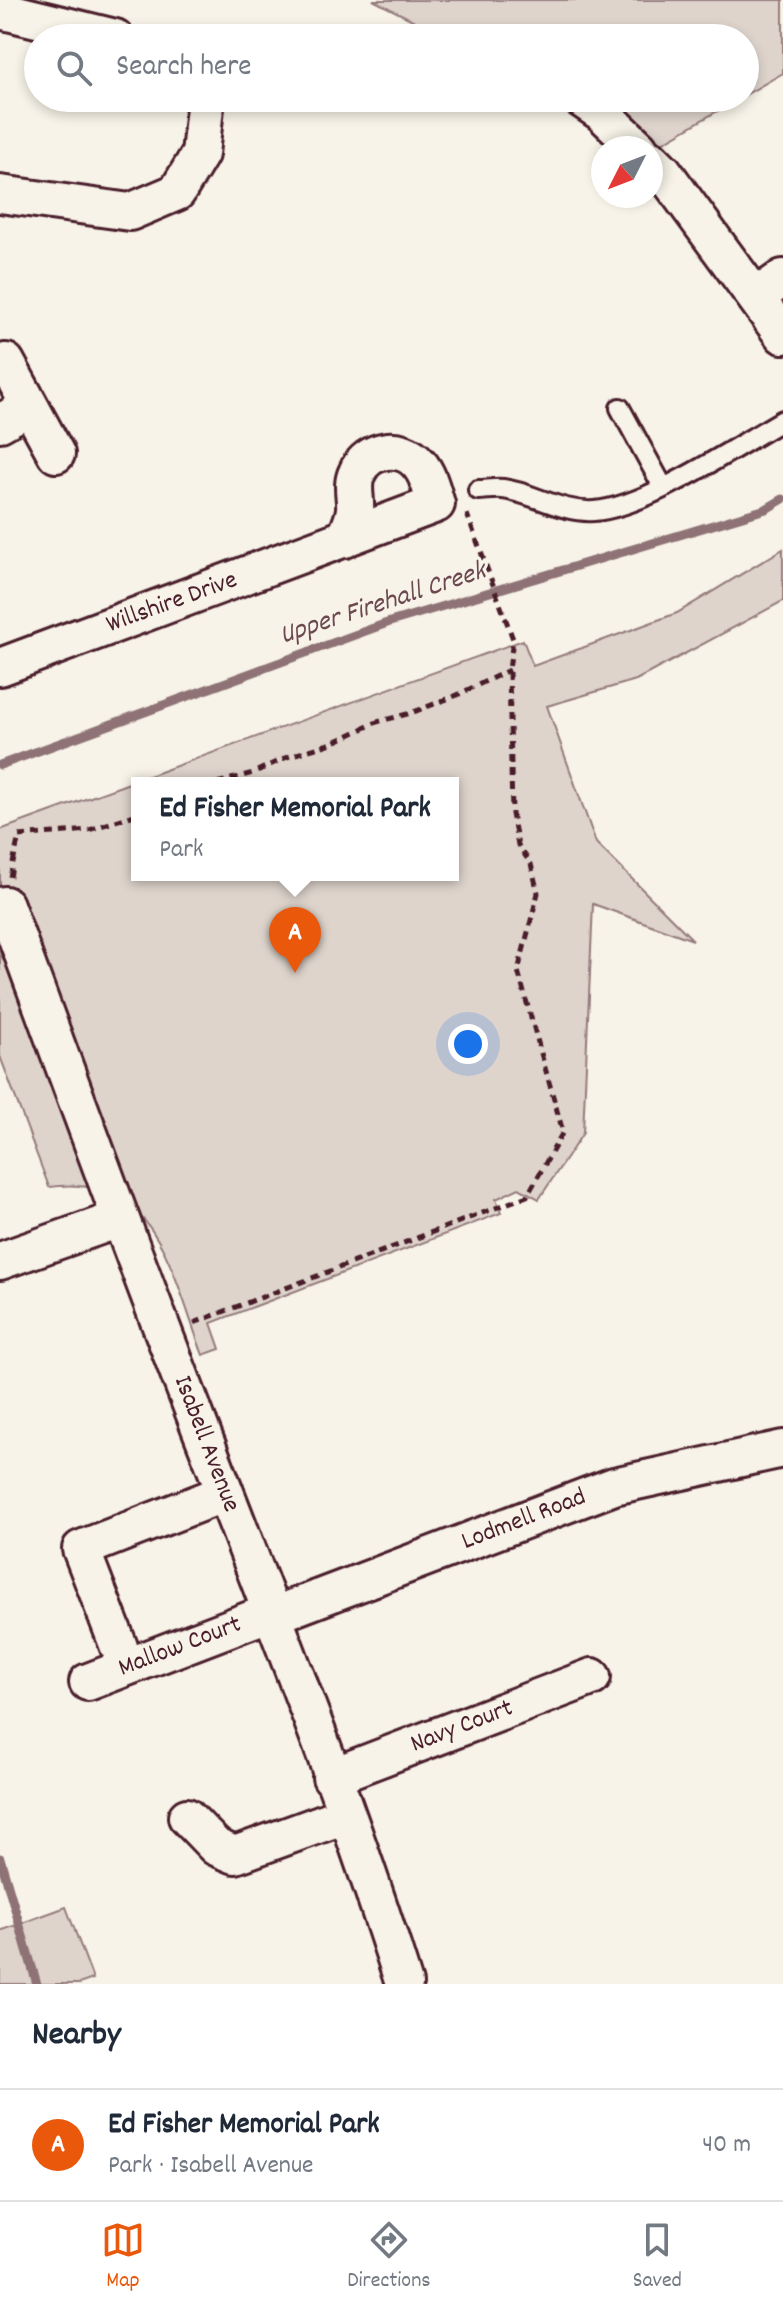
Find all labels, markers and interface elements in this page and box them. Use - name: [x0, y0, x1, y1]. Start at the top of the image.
- search box: [24, 24, 759, 112]
- icon: search: [52, 46, 96, 90]
- text: Search here: [116, 47, 252, 90]
- north arrow: [591, 136, 663, 208]
- water label: Upper Firehall Creek: [275, 552, 494, 657]
- street label: Willshire Drive: [101, 562, 243, 644]
- popup: [131, 777, 459, 881]
- text: Ed Fisher Memorial Park: [159, 789, 431, 832]
- text: Park: [159, 832, 204, 869]
- pin: A: [269, 907, 321, 973]
- your location: [448, 1024, 488, 1064]
- street label: Isabell Avenue: [163, 1370, 249, 1518]
- street label: Lodmell Road: [456, 1479, 592, 1561]
- street label: Mallow Court: [113, 1606, 247, 1687]
- street label: Navy Court: [405, 1690, 519, 1763]
- text: Nearby: [32, 2012, 121, 2061]
- text: Ed Fisher Memorial Park: [108, 2105, 380, 2148]
- text: A: [51, 2127, 65, 2164]
- text: 40 m: [702, 2127, 751, 2164]
- text: Park · Isabell Avenue: [108, 2148, 314, 2185]
- tab: Map: [101, 2218, 145, 2297]
- tab: Directions: [347, 2218, 431, 2297]
- tab: Saved: [633, 2218, 682, 2297]

